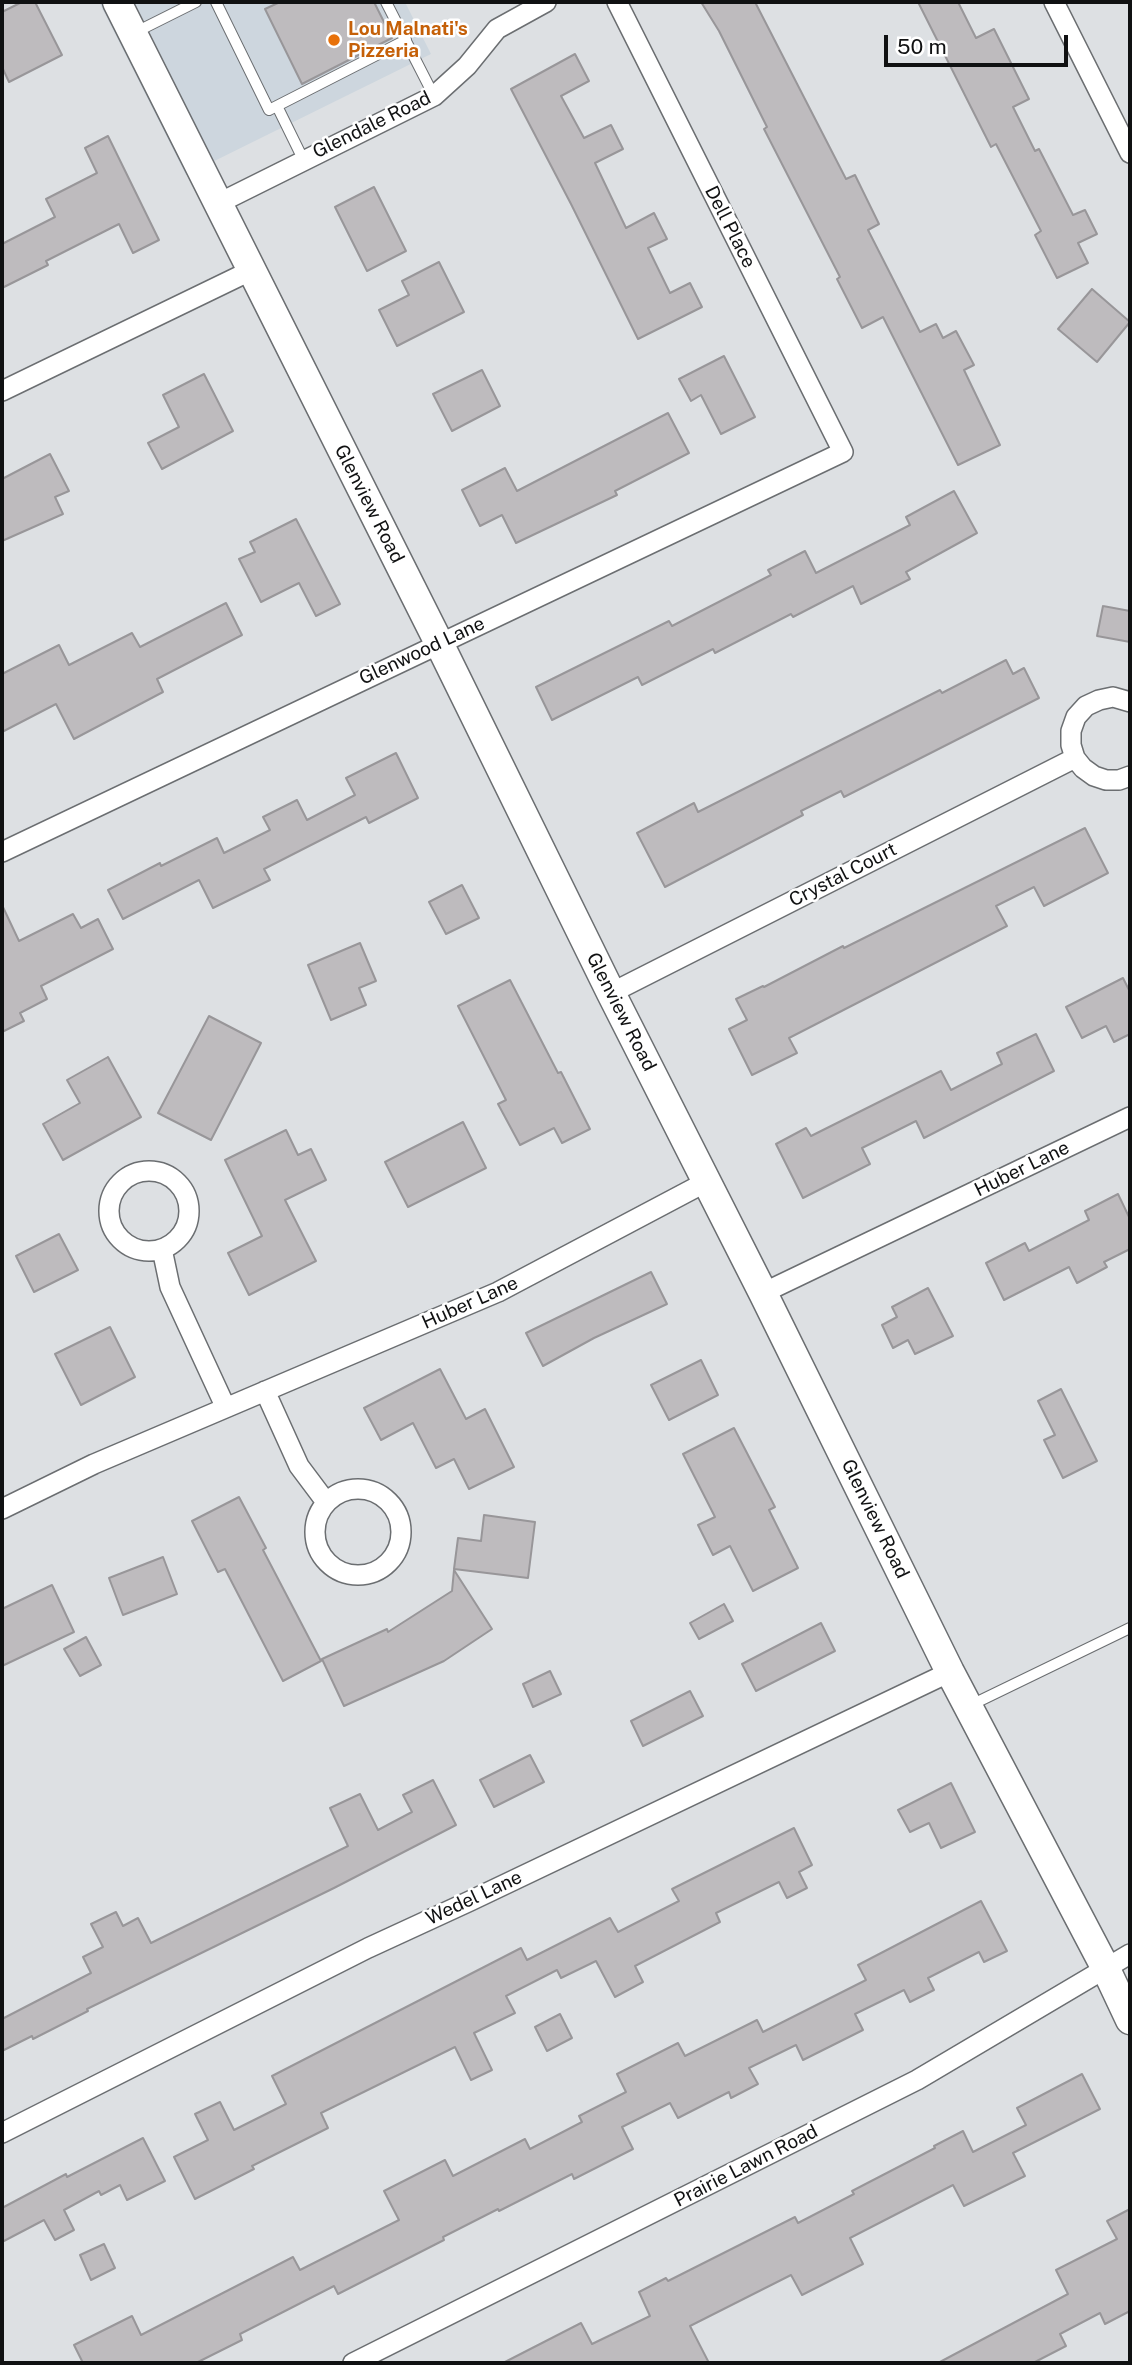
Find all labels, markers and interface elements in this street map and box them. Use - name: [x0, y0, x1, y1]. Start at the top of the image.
- place label: Lou Malnati's Pizzeria: [348, 18, 468, 62]
- scale bar: [887, 21, 1071, 65]
- marker: Lou Malnati's Pizzeria: [326, 32, 342, 48]
- text: 50 m: [897, 34, 947, 59]
- street label: Glendale Road: [309, 87, 435, 163]
- street label: Dell Place: [700, 182, 760, 272]
- street label: Glenview Road: [329, 441, 409, 567]
- street label: Glenwood Lane: [356, 612, 488, 690]
- street label: Crystal Court: [785, 838, 901, 912]
- street label: Glenview Road: [581, 949, 661, 1075]
- street label: Huber Lane: [971, 1136, 1073, 1202]
- street label: Huber Lane: [418, 1272, 522, 1334]
- street label: Glenview Road: [836, 1456, 914, 1582]
- street label: Wedel Lane: [422, 1866, 526, 1930]
- street label: Prairie Lawn Road: [670, 2120, 822, 2212]

